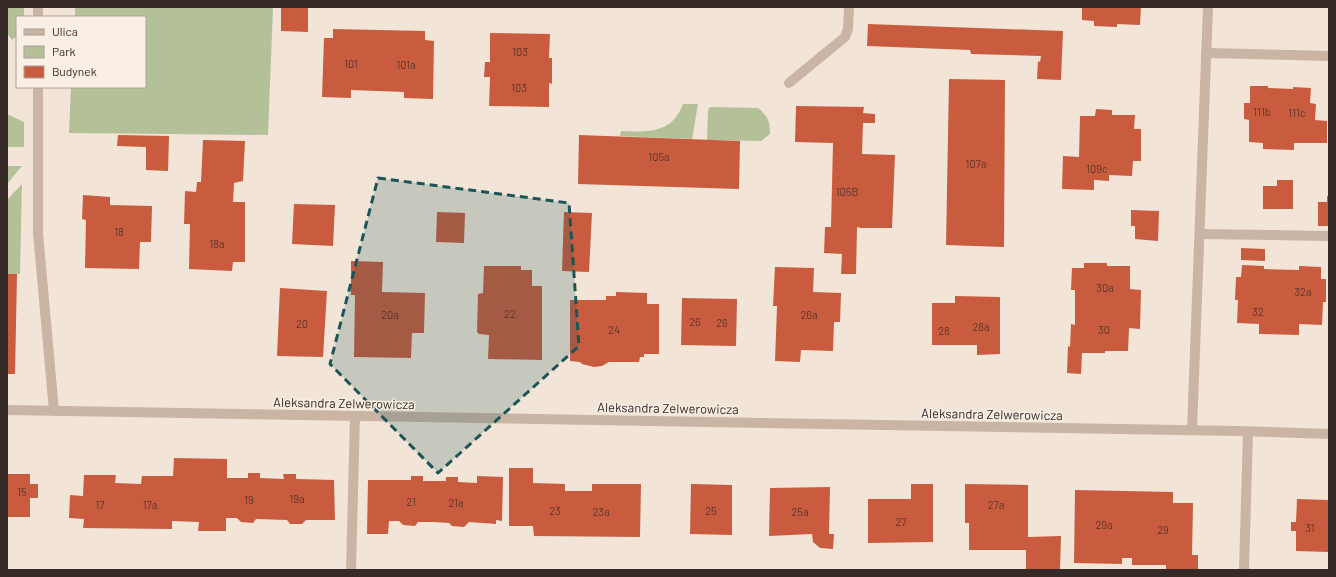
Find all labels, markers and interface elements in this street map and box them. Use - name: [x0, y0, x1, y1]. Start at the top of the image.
- legend: [16, 16, 146, 88]
- text: Ulica: [52, 24, 78, 38]
- text: Park: [52, 44, 76, 58]
- house number: 103: [512, 45, 528, 58]
- house number: 101: [344, 57, 358, 70]
- house number: 101a: [396, 58, 416, 71]
- text: Budynek: [52, 64, 97, 78]
- house number: 103: [511, 81, 527, 94]
- house number: 111b: [1253, 105, 1271, 118]
- house number: 111c: [1288, 106, 1306, 119]
- house number: 105a: [648, 150, 670, 163]
- house number: 107a: [966, 157, 986, 170]
- house number: 109c: [1086, 162, 1108, 175]
- house number: 105B: [836, 185, 858, 198]
- house number: 18: [114, 225, 124, 238]
- house number: 18a: [209, 237, 225, 250]
- house number: 30a: [1096, 281, 1114, 294]
- house number: 32a: [1294, 285, 1312, 298]
- house number: 32: [1252, 305, 1264, 318]
- house number: 22: [504, 307, 516, 320]
- house number: 20a: [381, 308, 399, 321]
- house number: 26a: [800, 308, 818, 321]
- house number: 26: [689, 315, 701, 328]
- house number: 26: [716, 316, 728, 329]
- house number: 20: [296, 317, 308, 330]
- house number: 28a: [972, 320, 990, 333]
- house number: 24: [608, 323, 620, 336]
- house number: 30: [1098, 323, 1110, 336]
- house number: 28: [938, 324, 950, 337]
- street label: Aleksandra Zelwerowicza: [273, 394, 415, 412]
- street label: Aleksandra Zelwerowicza: [597, 399, 739, 417]
- street label: Aleksandra Zelwerowicza: [921, 405, 1063, 423]
- house number: 15: [17, 485, 27, 498]
- house number: 19a: [289, 492, 305, 505]
- house number: 19: [244, 493, 254, 506]
- house number: 21: [406, 495, 416, 508]
- house number: 21a: [448, 496, 464, 509]
- house number: 17: [95, 498, 105, 511]
- house number: 17a: [143, 498, 157, 511]
- house number: 27a: [988, 498, 1004, 511]
- house number: 23: [549, 504, 561, 517]
- house number: 25: [705, 504, 717, 517]
- house number: 23a: [592, 505, 610, 518]
- house number: 25a: [791, 505, 809, 518]
- house number: 27: [895, 515, 907, 528]
- house number: 29a: [1095, 518, 1113, 531]
- house number: 31: [1305, 521, 1315, 534]
- house number: 29: [1157, 523, 1169, 536]

